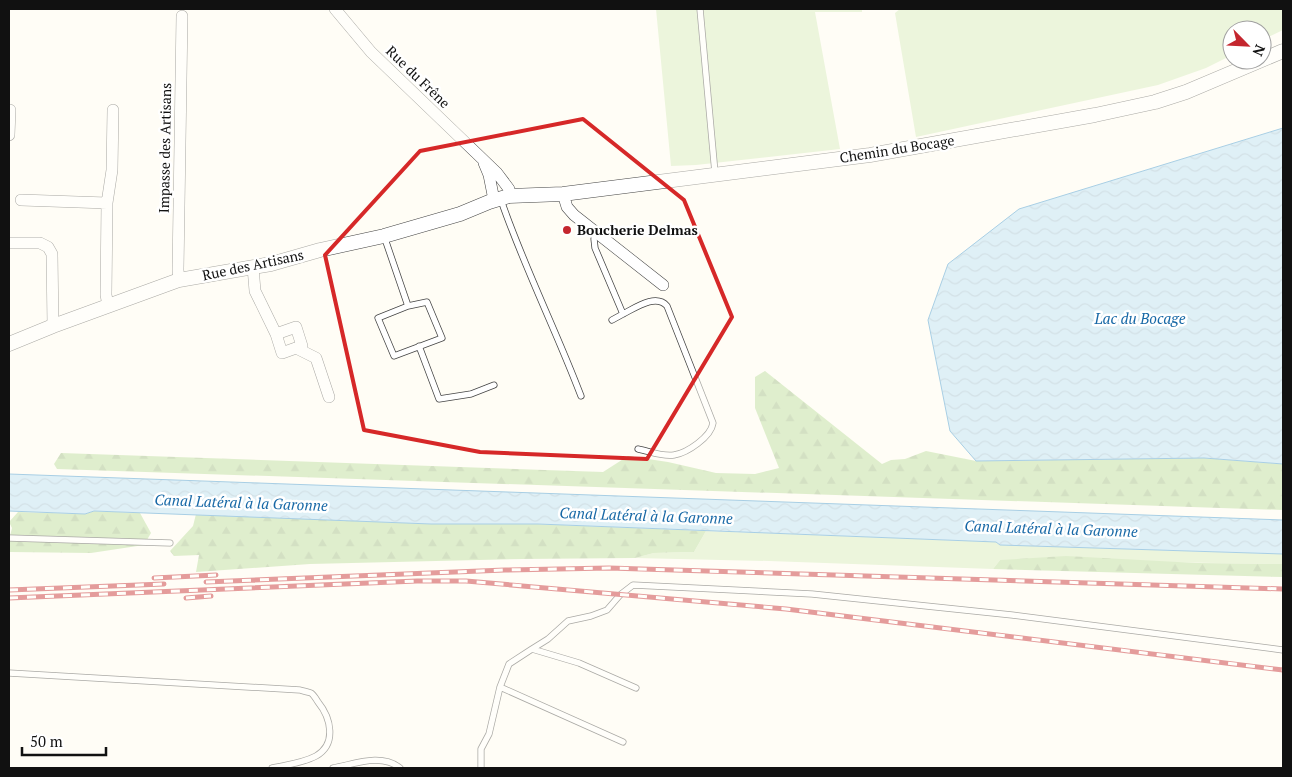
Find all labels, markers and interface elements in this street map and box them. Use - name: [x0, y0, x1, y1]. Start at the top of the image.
- north arrow: [1222, 20, 1272, 70]
- street label: Rue du Frêne: [382, 41, 454, 112]
- text: N: [1248, 42, 1270, 60]
- street label: Impasse des Artisans: [154, 83, 175, 213]
- street label: Chemin du Bocage: [838, 130, 956, 167]
- place label: Boucherie Delmas: [577, 220, 698, 239]
- marker: Boucherie Delmas: [561, 224, 573, 236]
- street label: Rue des Artisans: [200, 244, 305, 285]
- water label: Lac du Bocage: [1094, 308, 1186, 328]
- water label: Canal Latéral à la Garonne: [154, 489, 328, 515]
- water label: Canal Latéral à la Garonne: [559, 502, 733, 528]
- water label: Canal Latéral à la Garonne: [964, 515, 1138, 541]
- scale bar: [22, 724, 106, 756]
- text: 50 m: [30, 731, 63, 751]

